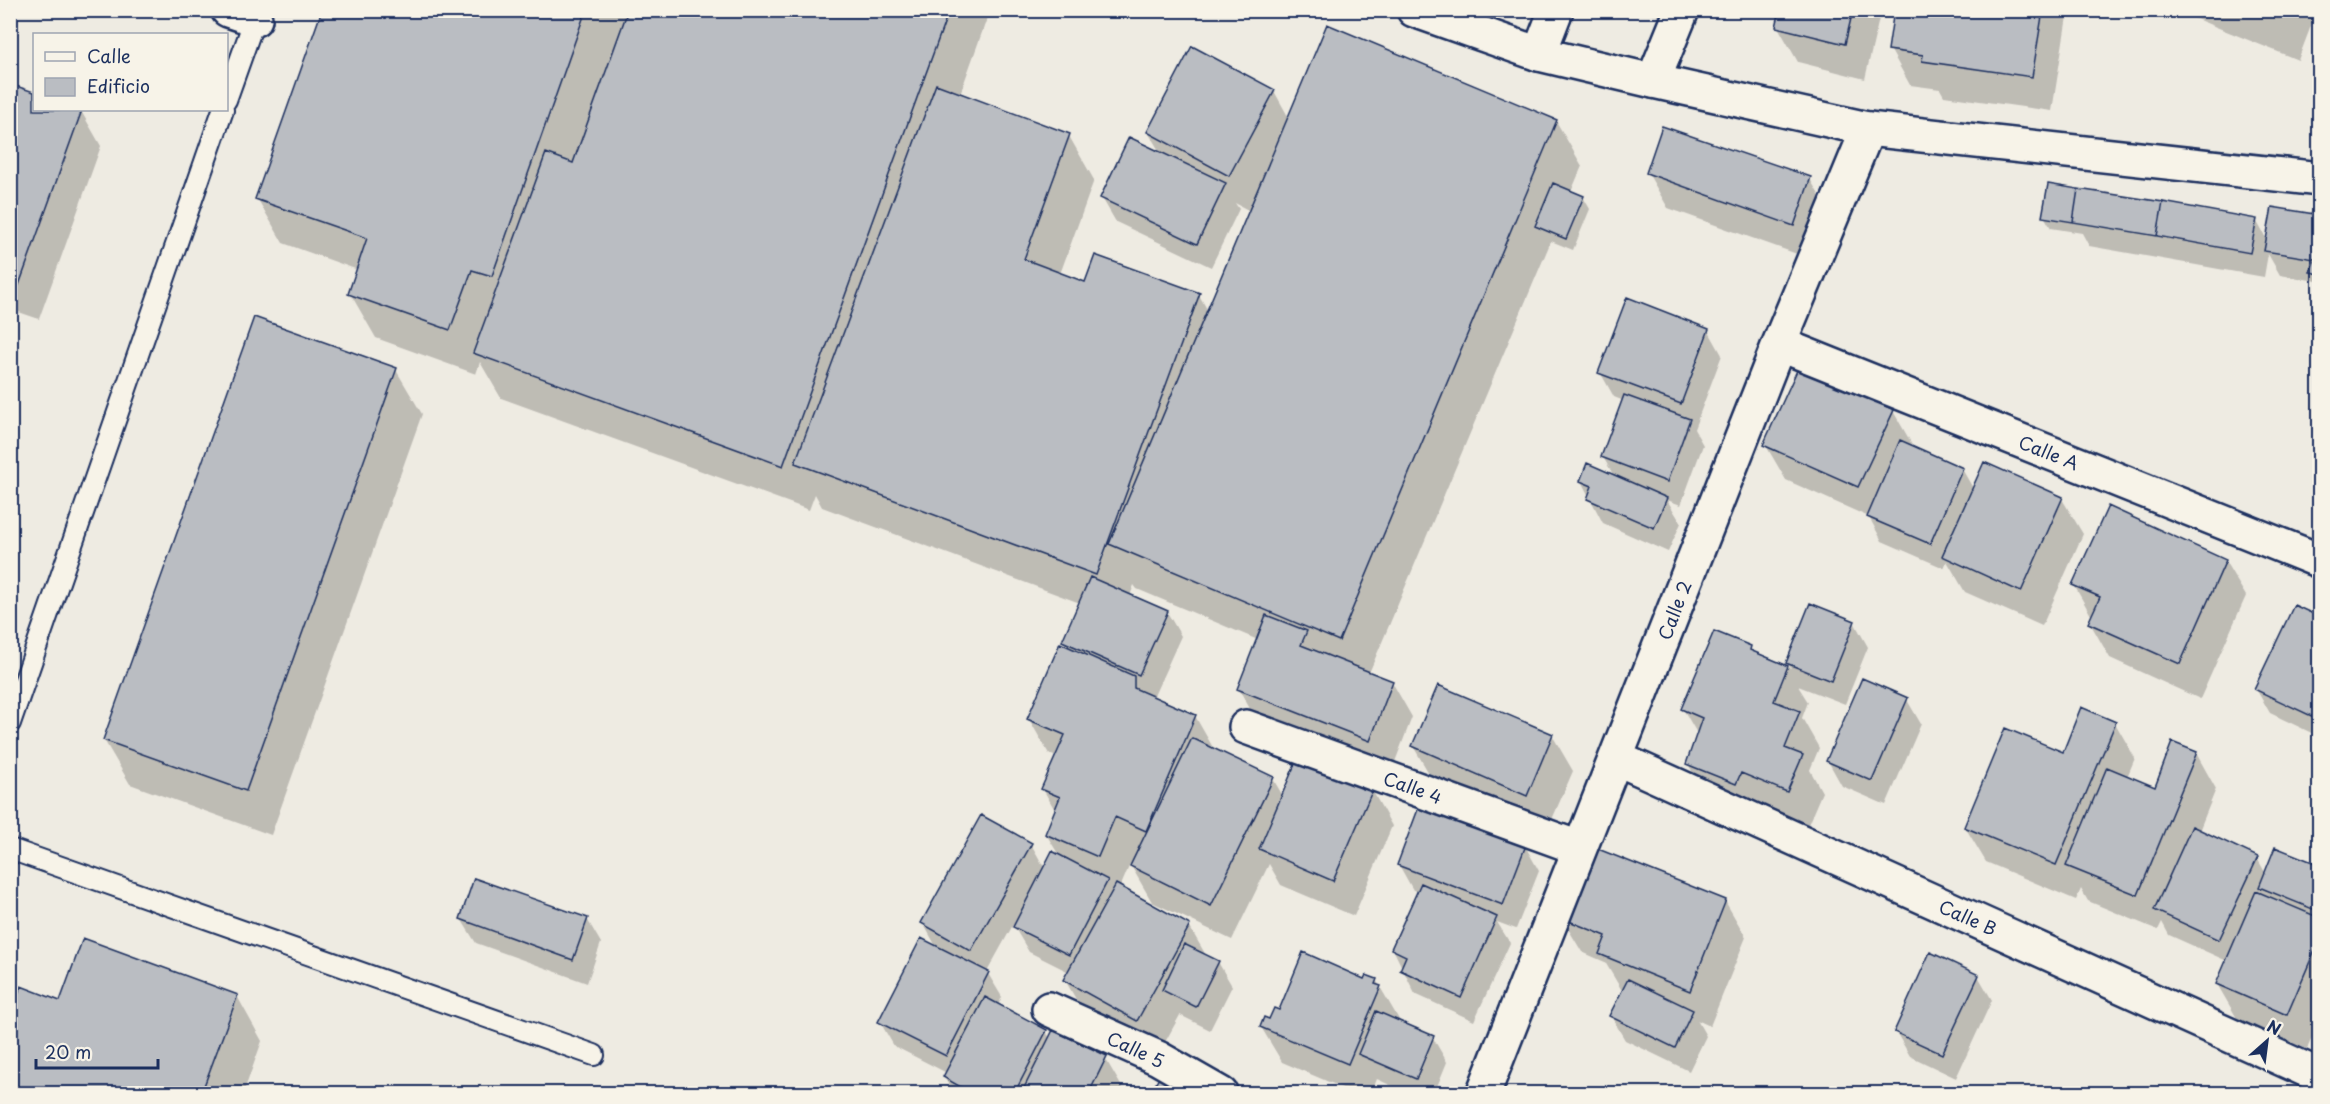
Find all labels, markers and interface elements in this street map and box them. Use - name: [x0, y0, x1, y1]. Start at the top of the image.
- legend: [33, 33, 228, 111]
- text: Calle: [87, 42, 131, 69]
- text: Edificio: [87, 72, 150, 99]
- street label: Calle A: [2015, 428, 2083, 476]
- street label: Calle 2: [1650, 576, 1698, 644]
- street label: Calle 4: [1380, 764, 1446, 810]
- street label: Calle B: [1935, 892, 2001, 942]
- north arrow: [2237, 1011, 2297, 1071]
- text: N: [2263, 1013, 2286, 1040]
- street label: Calle 5: [1103, 1024, 1169, 1074]
- scale bar: [36, 1032, 158, 1070]
- text: 20 m: [45, 1038, 91, 1065]

